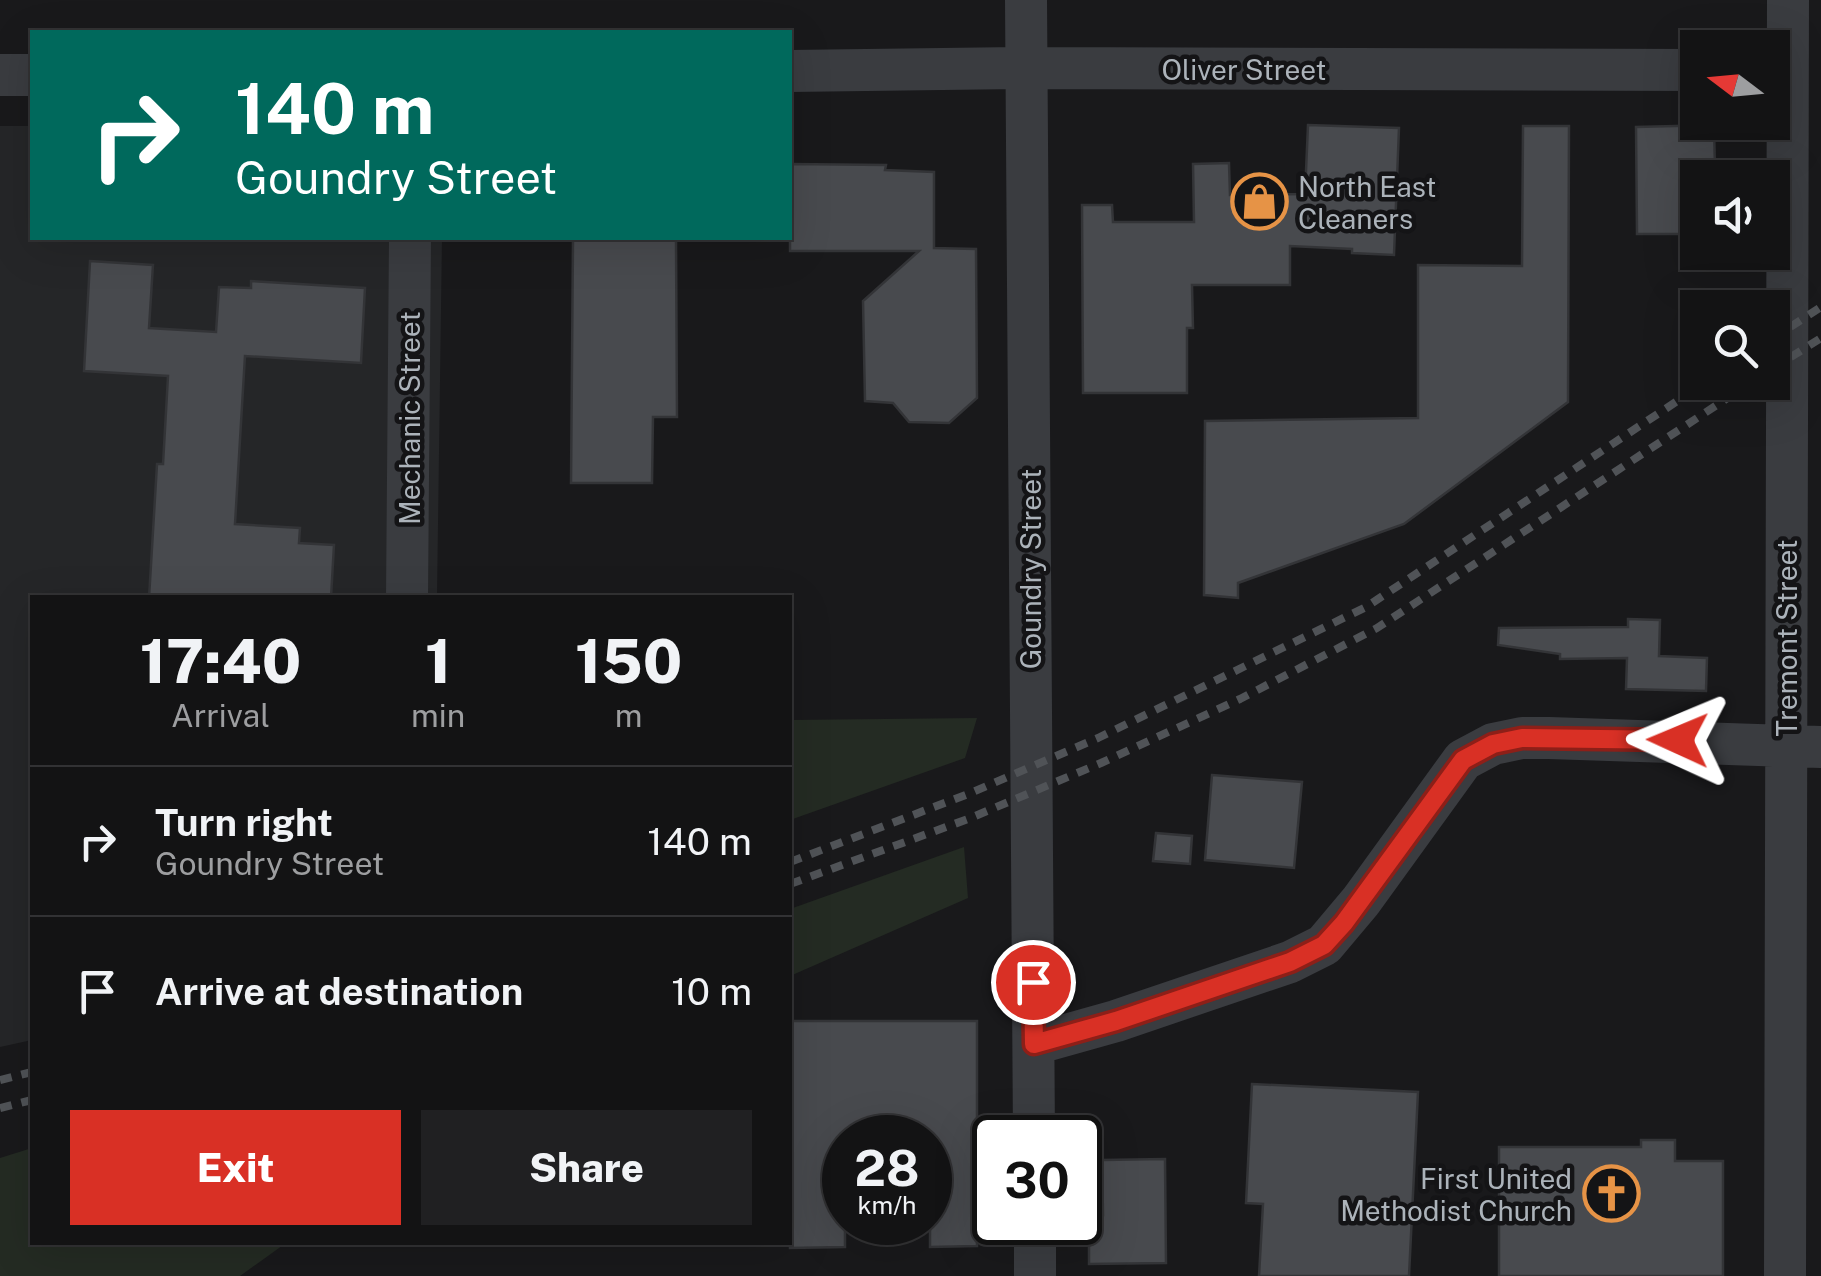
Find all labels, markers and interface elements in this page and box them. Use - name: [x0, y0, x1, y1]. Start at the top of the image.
- north arrow: [1680, 30, 1790, 140]
- map controls: [1680, 30, 1790, 400]
- street label: Oliver Street: [1162, 53, 1326, 86]
- text: 140 m: [235, 67, 434, 150]
- icon: right: [70, 70, 200, 200]
- text: Goundry Street: [235, 151, 557, 204]
- button: sound: [1680, 160, 1790, 270]
- place label: North East Cleaners: [1298, 170, 1436, 235]
- shop icon: North East Cleaners: [1229, 172, 1289, 232]
- button: search: [1680, 290, 1790, 400]
- street label: Mechanic Street: [393, 311, 426, 525]
- street label: Goundry Street: [1014, 469, 1047, 669]
- street label: Tremont Street: [1770, 539, 1803, 737]
- text: 17:40: [140, 626, 301, 697]
- text: 1: [425, 626, 451, 697]
- text: 150: [575, 626, 682, 697]
- position arrow: [1626, 688, 1730, 792]
- text: Arrival: [171, 697, 270, 734]
- text: min: [411, 697, 465, 734]
- text: m: [615, 697, 642, 734]
- text: Turn right: [155, 800, 333, 845]
- icon: right: [70, 814, 125, 869]
- text: 140 m: [647, 819, 752, 864]
- text: Goundry Street: [155, 845, 384, 882]
- pin: [991, 940, 1076, 1025]
- icon: arrive: [1006, 955, 1061, 1010]
- icon: arrive: [70, 964, 125, 1019]
- text: Arrive at destination: [155, 969, 523, 1014]
- text: 10 m: [671, 969, 752, 1014]
- button: Exit: [70, 1110, 401, 1225]
- button: Share: [421, 1110, 752, 1225]
- speed limit sign: 30: [972, 1115, 1102, 1245]
- text: 28: [854, 1138, 920, 1197]
- place label: First United Methodist Church: [1340, 1162, 1572, 1227]
- church icon: First United Methodist Church: [1581, 1164, 1641, 1224]
- text: km/h: [858, 1190, 916, 1220]

